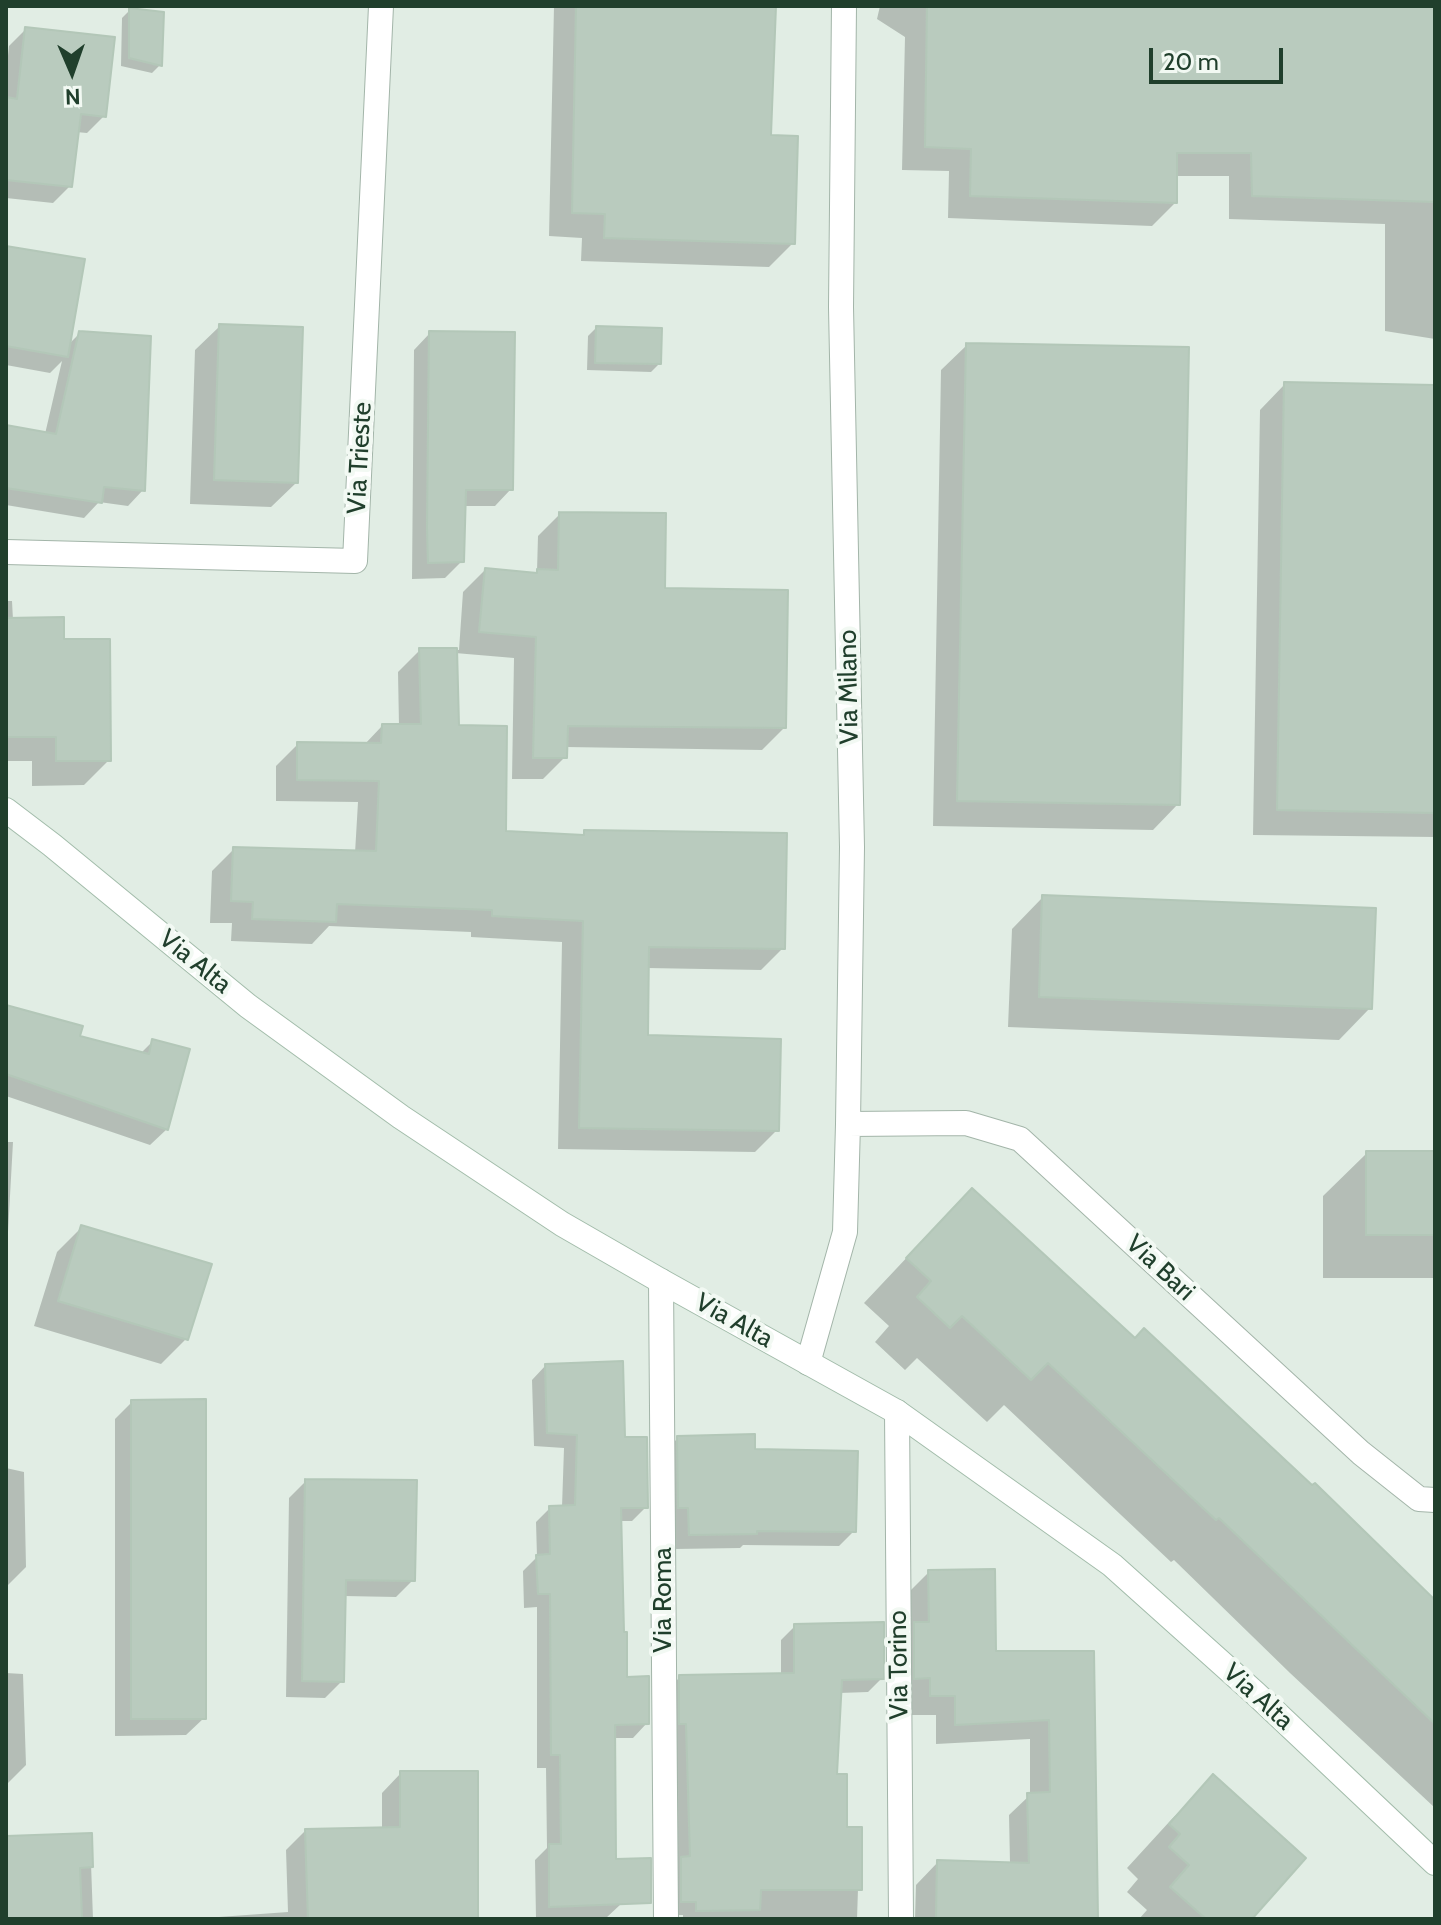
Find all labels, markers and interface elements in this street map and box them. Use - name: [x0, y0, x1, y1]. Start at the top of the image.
- north arrow: [32, 32, 112, 112]
- scale bar: [1153, 32, 1287, 82]
- text: 20 m: [1163, 47, 1219, 76]
- text: N: [65, 83, 81, 110]
- street label: Via Trieste: [341, 401, 379, 515]
- street label: Via Milano: [832, 629, 866, 745]
- street label: Via Alta: [153, 923, 237, 1001]
- street label: Via Bari: [1119, 1228, 1201, 1308]
- street label: Via Alta: [690, 1287, 778, 1355]
- street label: Via Roma: [647, 1547, 679, 1653]
- street label: Via Torino: [882, 1610, 916, 1720]
- street label: Via Alta: [1216, 1657, 1300, 1737]

